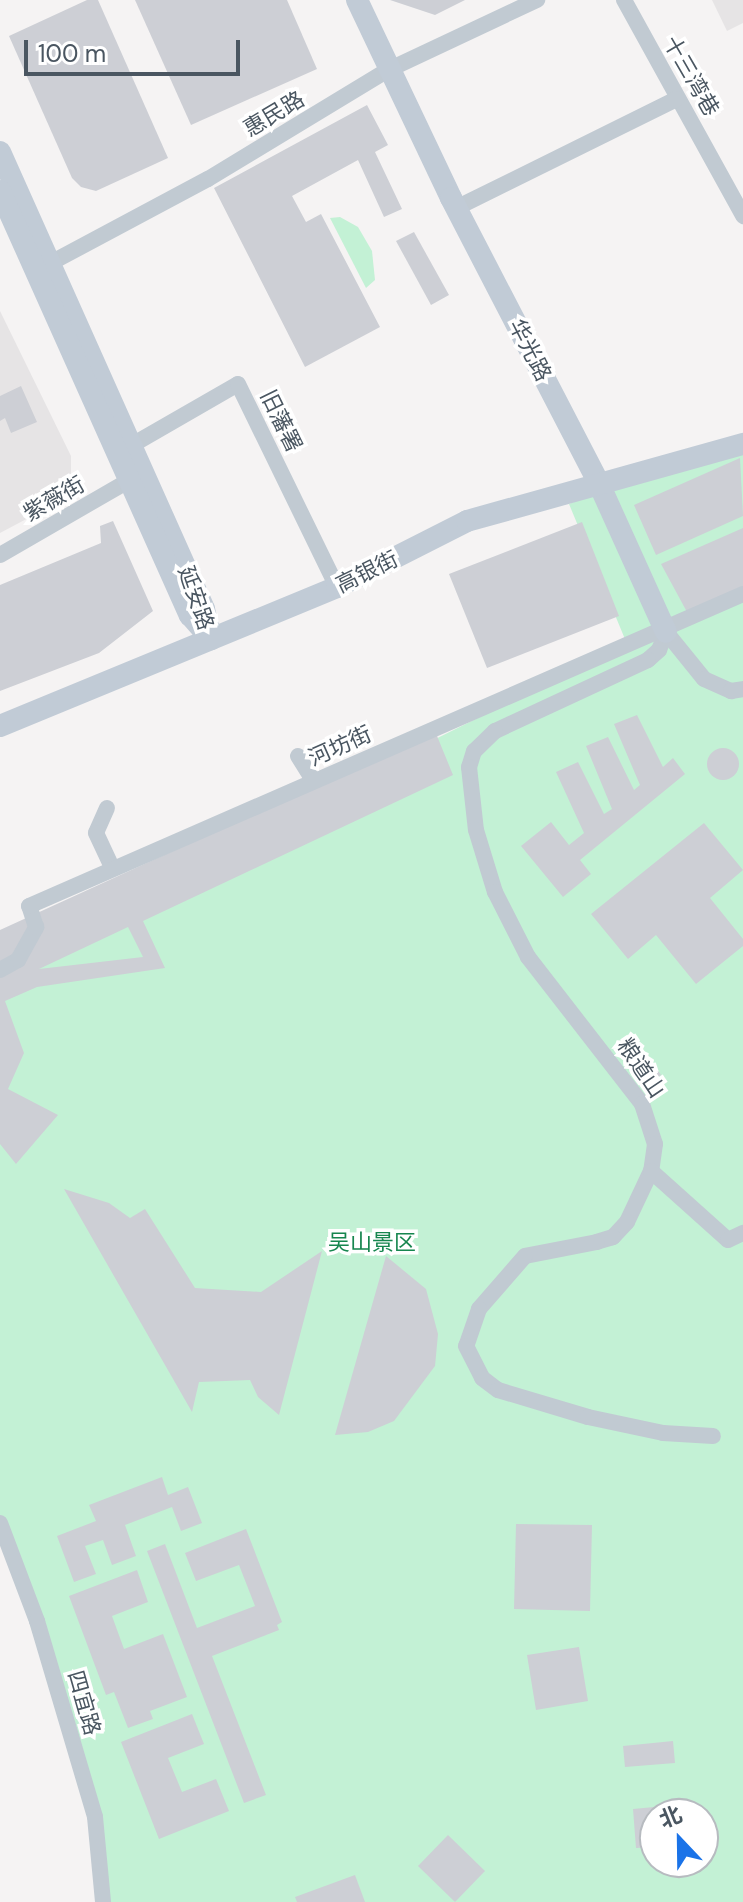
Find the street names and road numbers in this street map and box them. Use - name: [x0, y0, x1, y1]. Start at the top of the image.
- street label: 十三湾巷: [658, 31, 724, 121]
- street label: 惠民路: [239, 86, 309, 142]
- street label: 华光路: [503, 315, 557, 385]
- street label: 旧藩署: [255, 386, 307, 456]
- street label: 紫薇街: [19, 471, 89, 527]
- street label: 高银街: [332, 546, 402, 598]
- street label: 延安路: [173, 563, 219, 633]
- street label: 河坊街: [304, 721, 376, 771]
- street label: 粮道山: [612, 1033, 670, 1103]
- street label: 四宜路: [62, 1668, 106, 1738]

